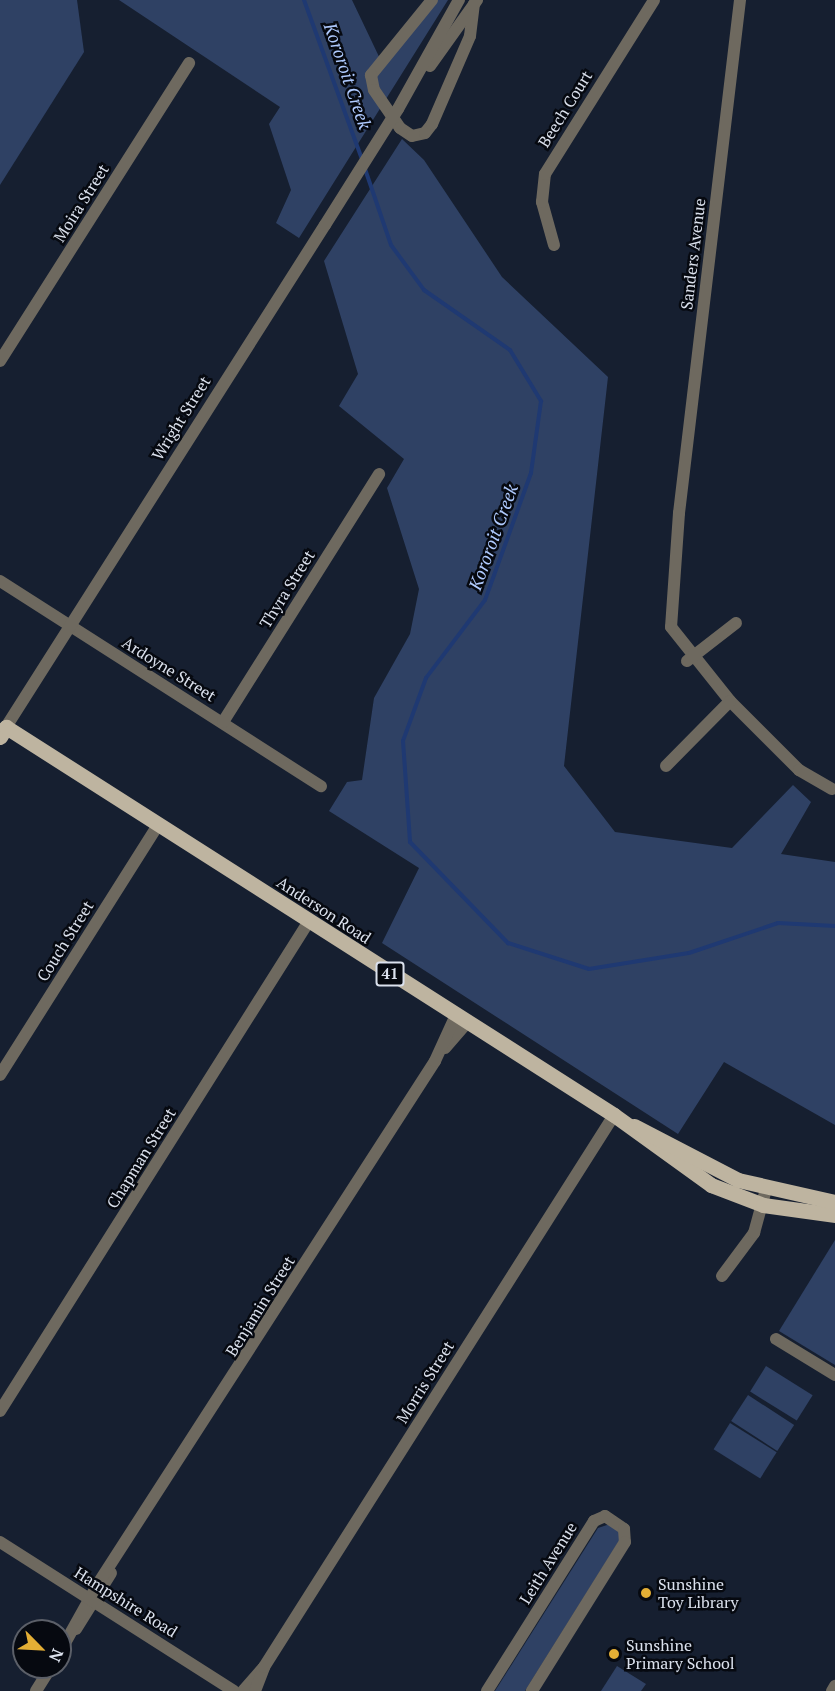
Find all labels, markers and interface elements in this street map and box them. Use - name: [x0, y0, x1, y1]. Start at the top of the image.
- water label: Kororoit Creek: [320, 20, 376, 132]
- street label: Beech Court: [534, 67, 596, 151]
- street label: Moira Street: [49, 160, 113, 246]
- street label: Sanders Avenue: [677, 197, 709, 311]
- street label: Wright Street: [148, 373, 214, 463]
- water label: Kororoit Creek: [464, 481, 522, 593]
- street label: Thyra Street: [255, 547, 319, 631]
- street label: Ardoyne Street: [119, 633, 219, 705]
- street label: Anderson Road: [273, 872, 375, 948]
- street label: Couch Street: [33, 897, 97, 985]
- road number: 41: [375, 962, 405, 986]
- street label: Chapman Street: [102, 1104, 180, 1212]
- street label: Benjamin Street: [221, 1252, 299, 1360]
- street label: Morris Street: [392, 1337, 458, 1427]
- street label: Leith Avenue: [515, 1518, 581, 1608]
- street label: Hampshire Road: [71, 1563, 181, 1641]
- place label: Sunshine Toy Library: [658, 1574, 738, 1612]
- marker: Sunshine Toy Library: [639, 1586, 653, 1600]
- north arrow: [12, 1619, 72, 1679]
- place label: Sunshine Primary School: [626, 1635, 735, 1673]
- text: N: [44, 1645, 69, 1666]
- marker: Sunshine Primary School: [607, 1647, 621, 1661]

